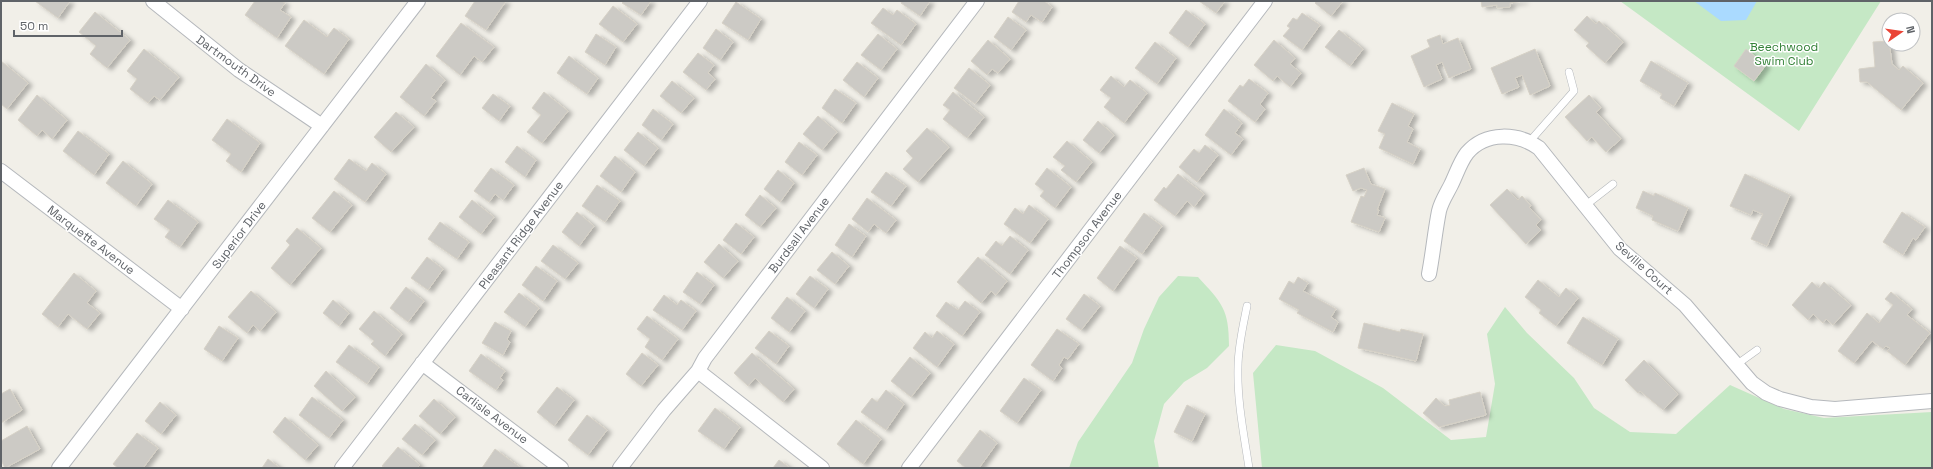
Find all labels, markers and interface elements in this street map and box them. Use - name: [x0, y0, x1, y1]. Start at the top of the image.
- scale bar: [14, 12, 122, 38]
- north arrow: [1881, 12, 1921, 52]
- text: 50 m: [20, 18, 48, 34]
- text: N: [1903, 25, 1918, 35]
- street label: Dartmouth Drive: [193, 32, 279, 100]
- park label: Beechwood Swim Club: [1750, 39, 1818, 69]
- street label: Pleasant Ridge Avenue: [475, 178, 567, 292]
- street label: Thompson Avenue: [1049, 188, 1125, 282]
- street label: Burdsall Avenue: [765, 194, 833, 276]
- street label: Superior Drive: [208, 198, 270, 272]
- street label: Marquette Avenue: [44, 202, 138, 278]
- street label: Seville Court: [1612, 238, 1676, 298]
- street label: Carlisle Avenue: [453, 383, 531, 447]

